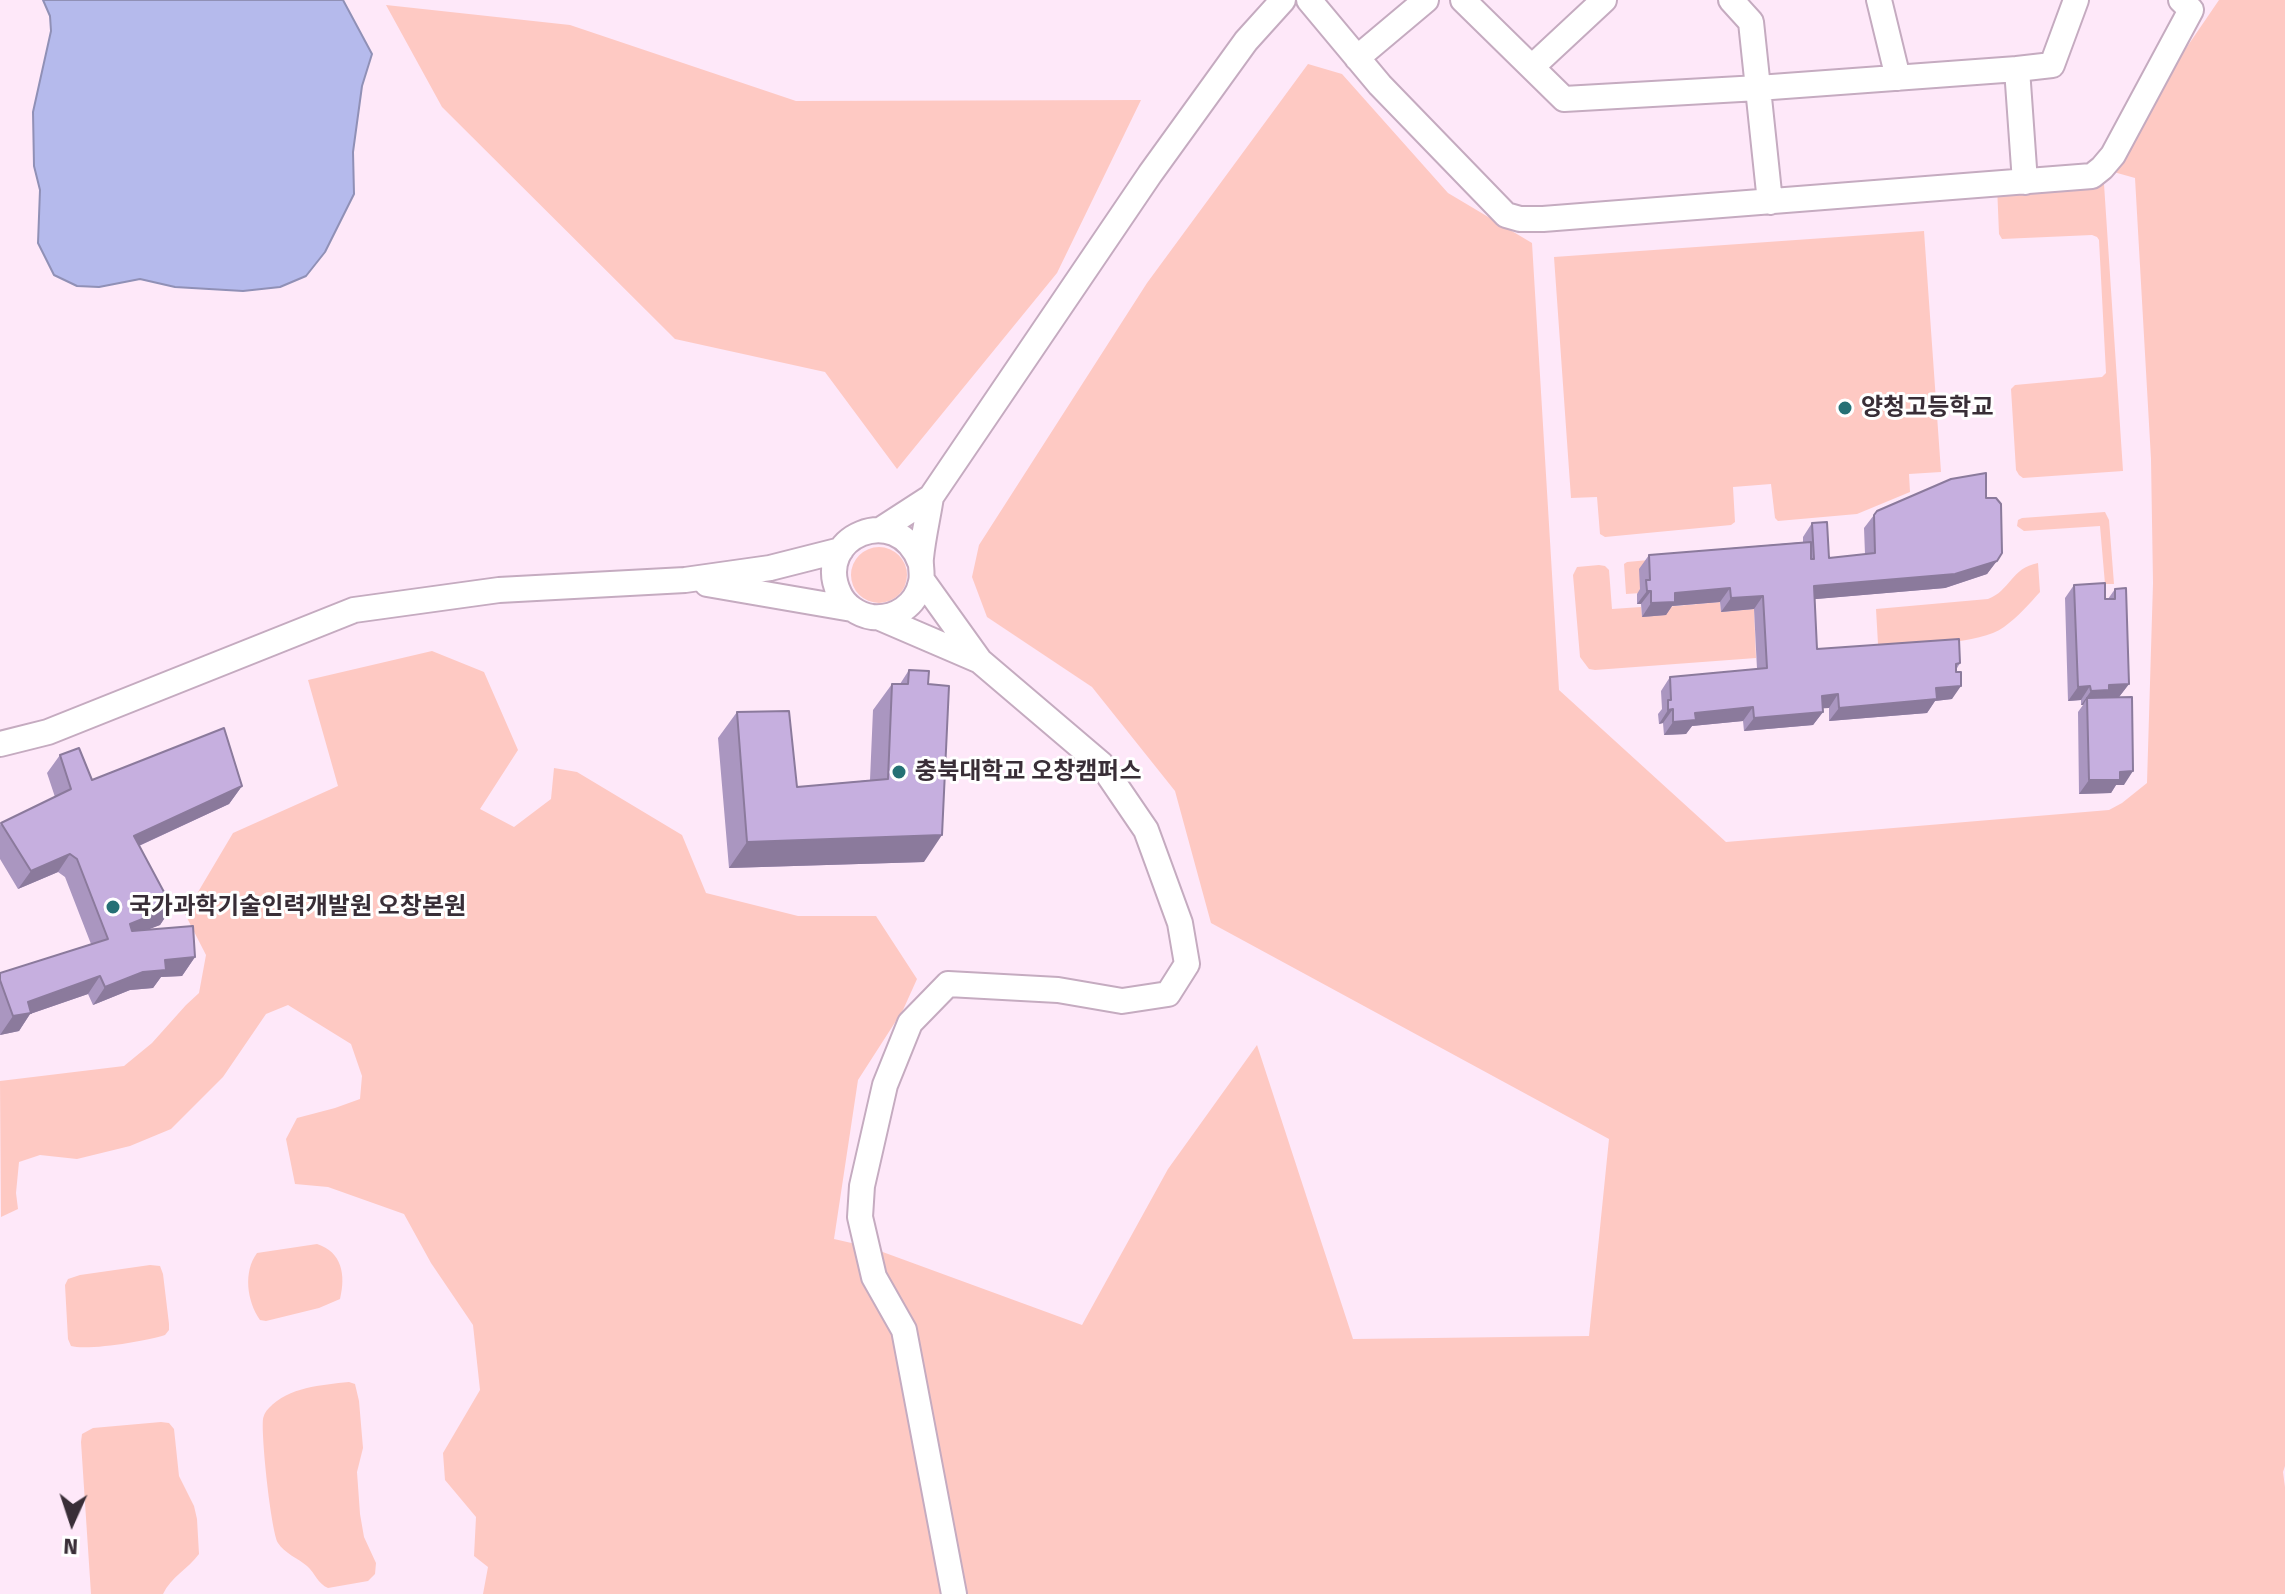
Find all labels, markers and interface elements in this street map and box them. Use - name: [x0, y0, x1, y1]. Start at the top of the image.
- place label: 양청고등학교: [1861, 394, 1993, 422]
- marker: 양청고등학교: [1836, 399, 1854, 417]
- place label: 충북대학교 오창캠퍼스: [915, 758, 1141, 786]
- marker: 충북대학교 오창캠퍼스: [890, 763, 908, 781]
- place label: 국가과학기술인력개발원 오창본원: [129, 893, 466, 921]
- marker: 국가과학기술인력개발원 오창본원: [104, 898, 122, 916]
- north arrow: [32, 1482, 112, 1562]
- text: N: [63, 1533, 79, 1560]

